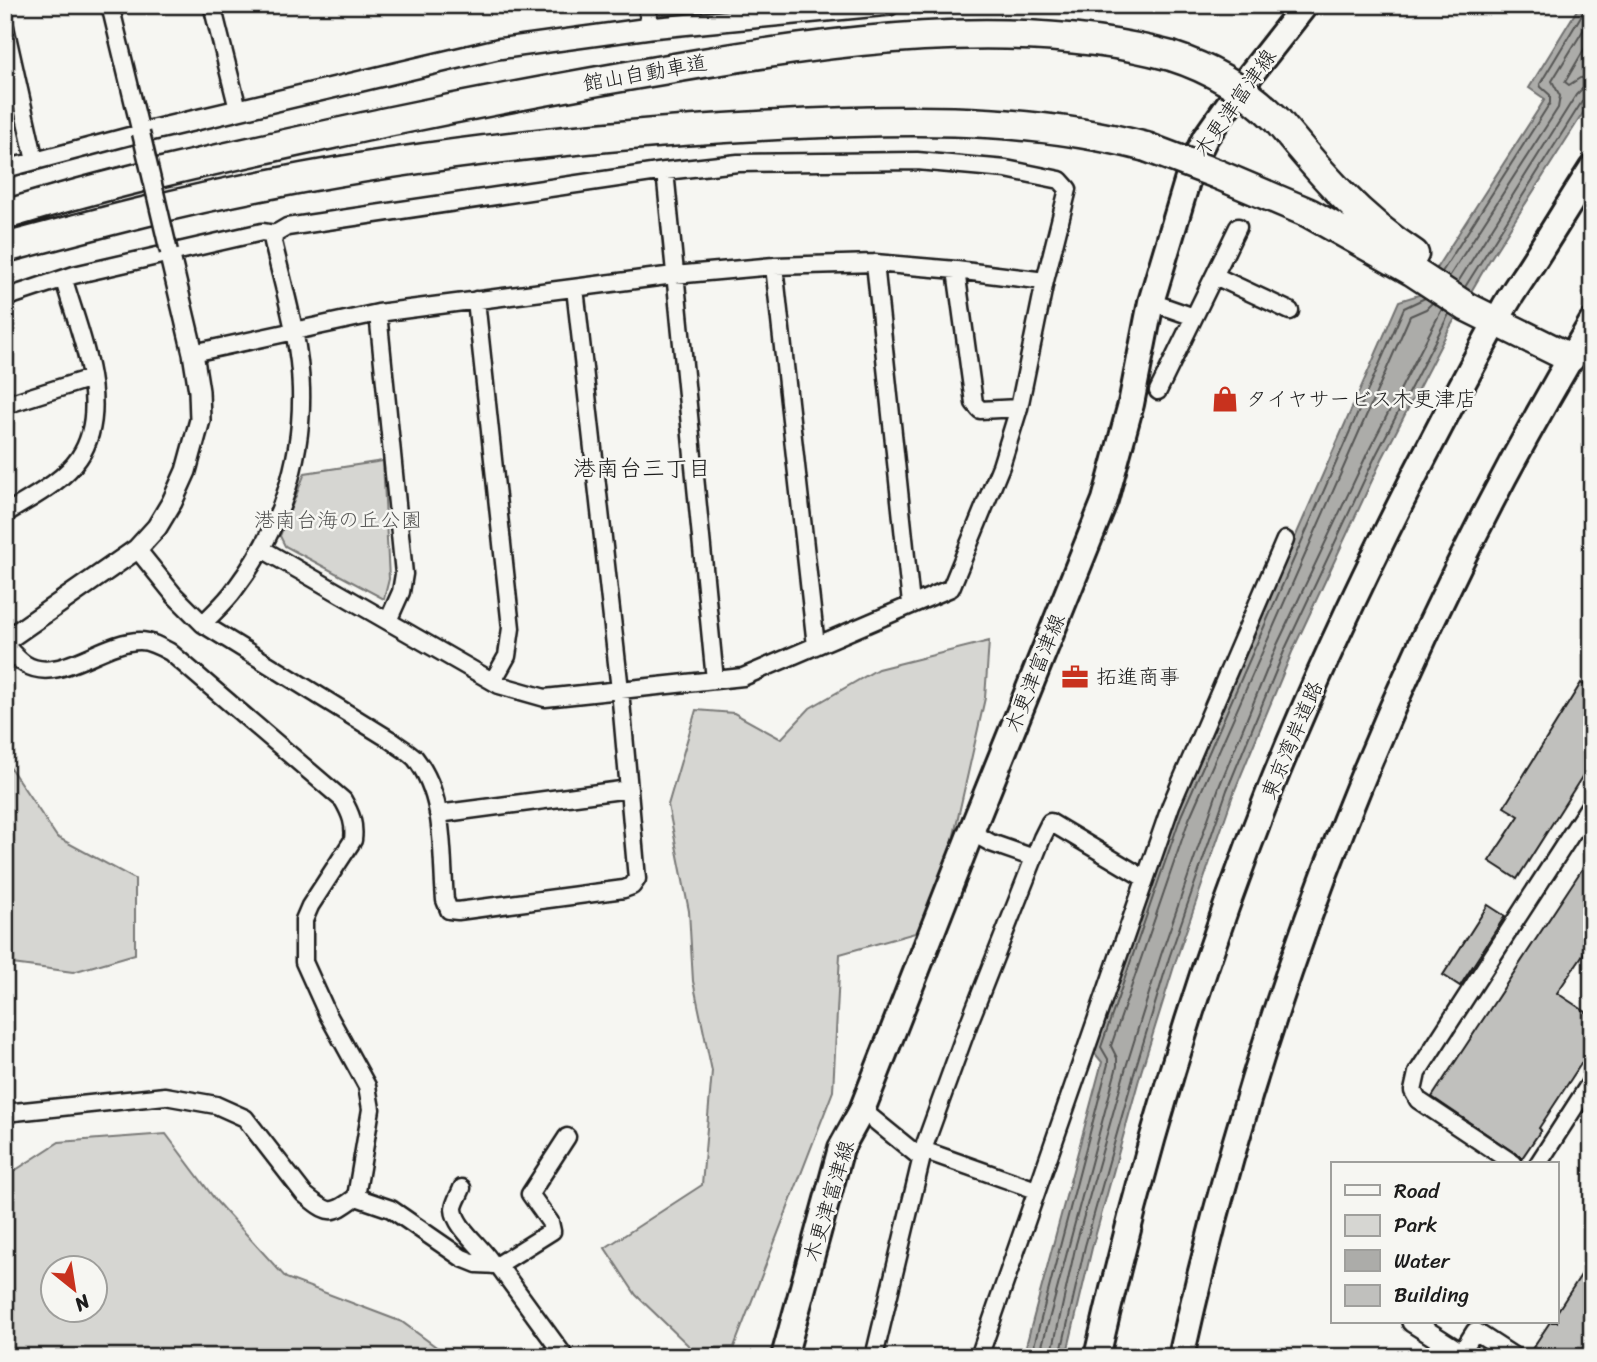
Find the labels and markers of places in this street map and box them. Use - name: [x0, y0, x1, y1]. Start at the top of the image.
- place label: タイヤサービス木更津店: [1246, 380, 1476, 418]
- shop icon: タイヤサービス木更津店: [1210, 384, 1240, 414]
- place label: 拓進商事: [1096, 658, 1180, 696]
- office icon: 拓進商事: [1060, 662, 1090, 692]

